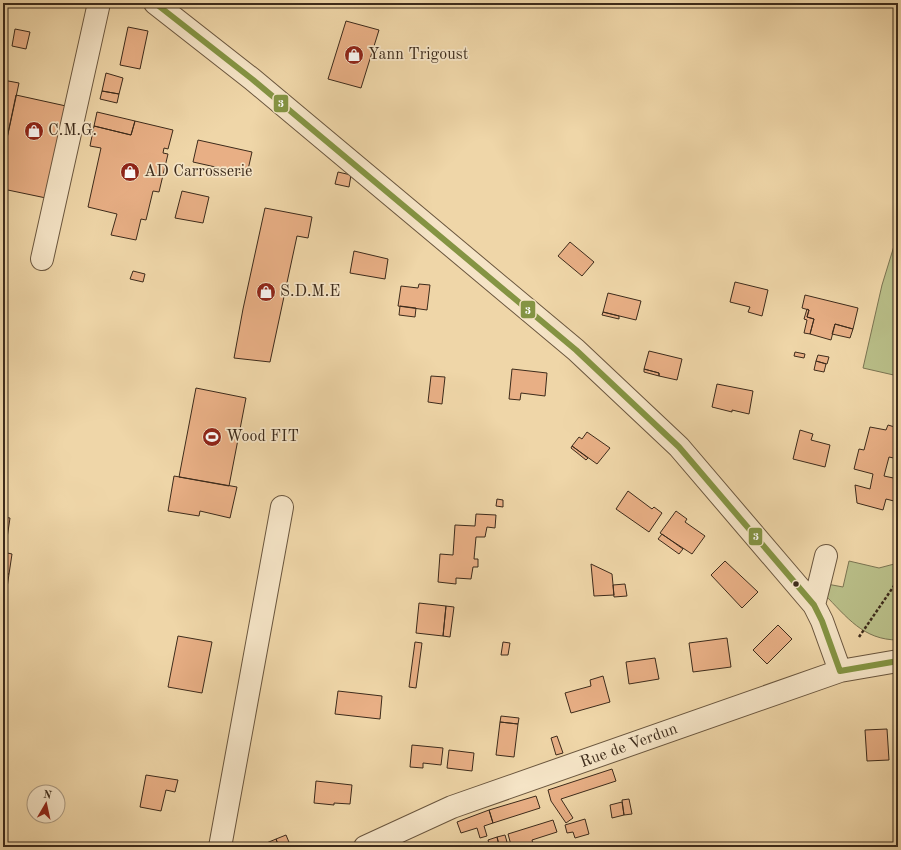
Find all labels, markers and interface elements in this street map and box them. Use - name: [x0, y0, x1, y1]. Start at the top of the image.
- shop icon: Yann Trigoust: [343, 44, 365, 66]
- place label: Yann Trigoust: [368, 47, 469, 63]
- line badge: 3: [273, 94, 289, 113]
- text: 3: [278, 99, 284, 110]
- shop icon: C.M.G.: [23, 120, 45, 142]
- place label: C.M.G.: [48, 123, 97, 139]
- shop icon: AD Carrosserie: [119, 161, 141, 183]
- place label: AD Carrosserie: [144, 164, 252, 180]
- shop icon: S.D.M.E: [255, 281, 277, 303]
- place label: S.D.M.E: [280, 284, 340, 300]
- line badge: 3: [520, 300, 536, 319]
- text: 3: [525, 306, 531, 317]
- sports icon: Wood FIT: [201, 426, 223, 448]
- place label: Wood FIT: [226, 429, 299, 445]
- line badge: 3: [748, 527, 763, 546]
- text: 3: [753, 532, 759, 543]
- unlabelled marker: [791, 579, 801, 589]
- street label: Rue de Verdun: [578, 721, 680, 771]
- north arrow: [26, 784, 66, 824]
- text: N: [42, 790, 53, 802]

